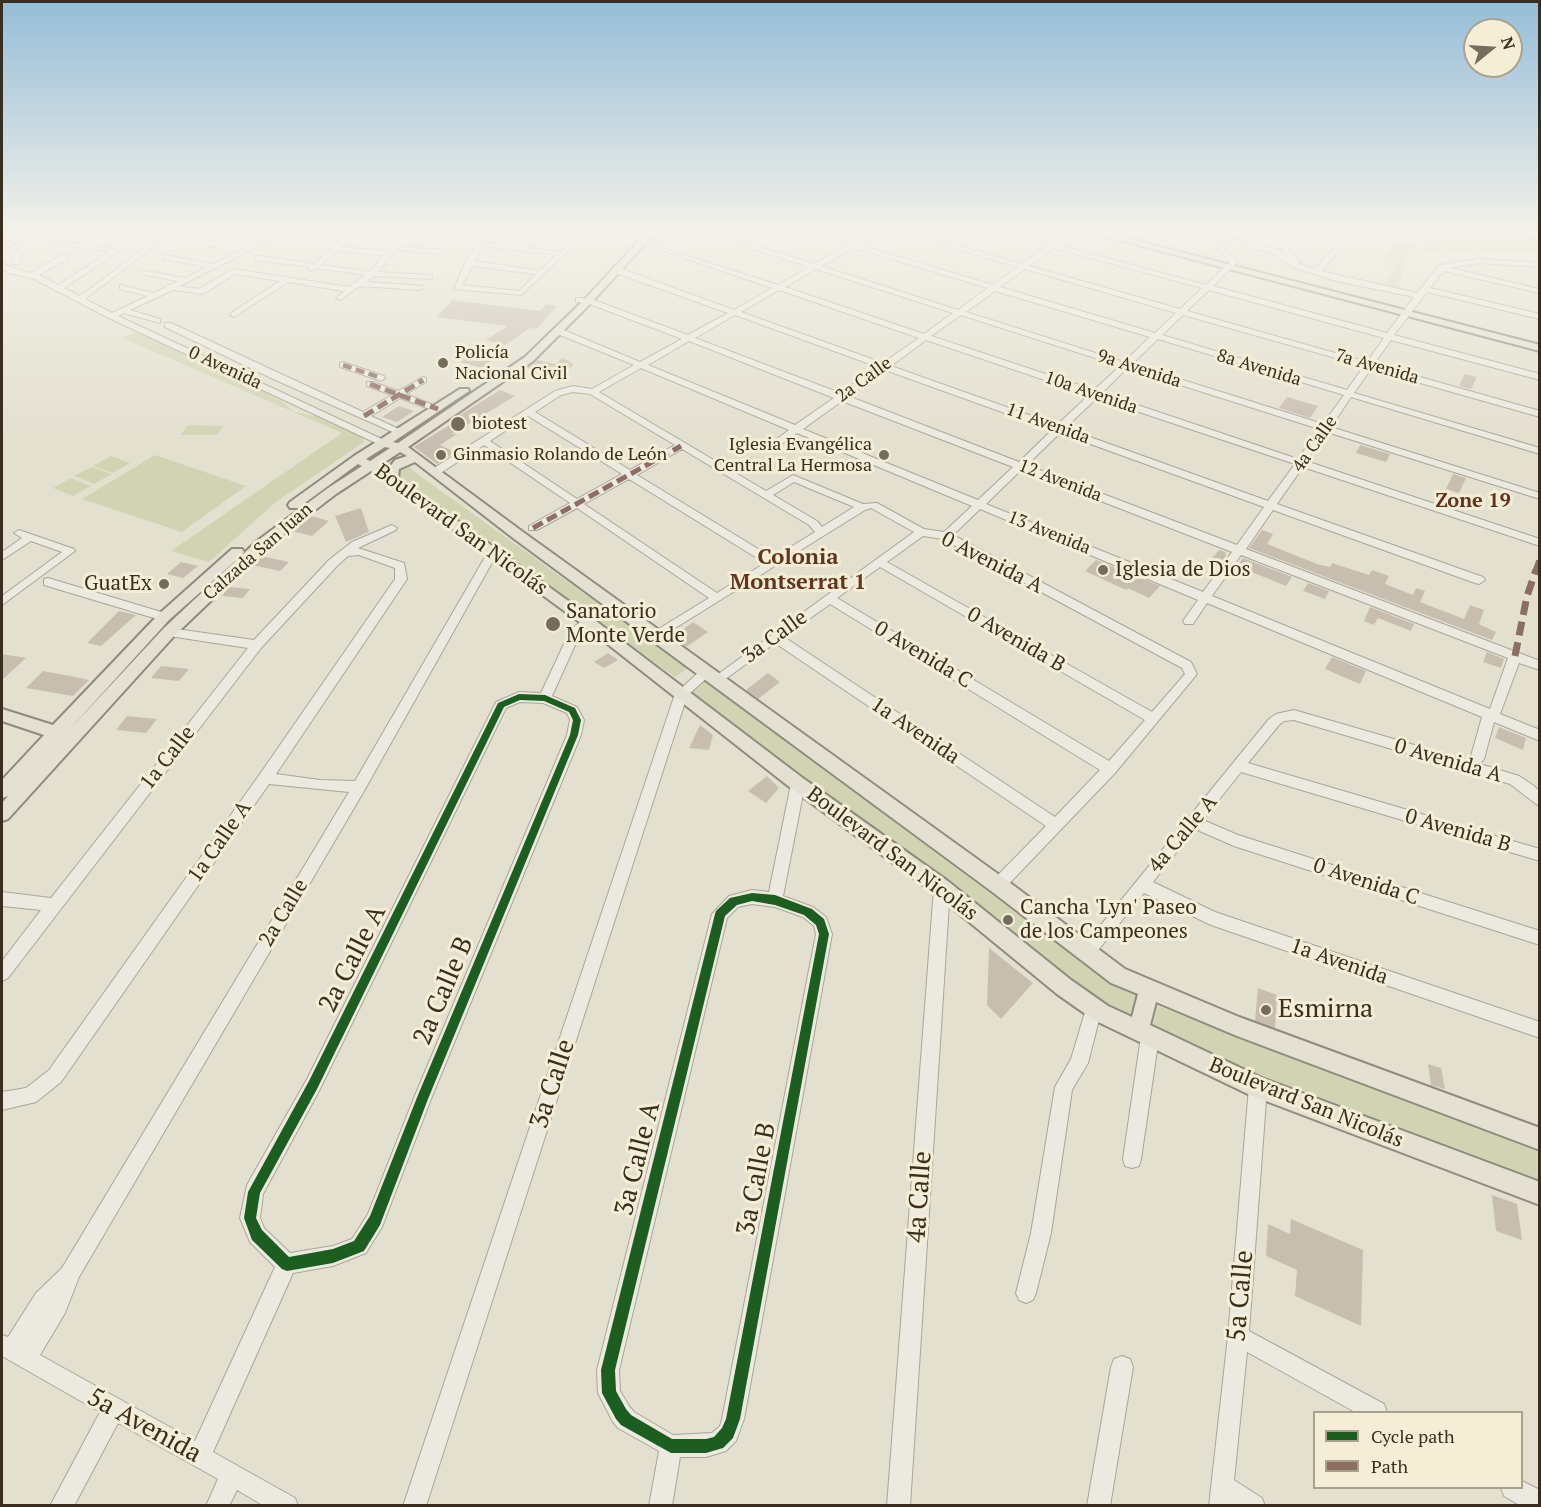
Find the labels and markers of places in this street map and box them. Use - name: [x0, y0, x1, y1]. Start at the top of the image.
- place label: Policía Nacional Civil: [455, 342, 568, 385]
- marker: Policía Nacional Civil: [436, 356, 450, 370]
- place label: biotest: [472, 413, 527, 435]
- marker: biotest: [449, 415, 467, 433]
- place label: Iglesia Evangélica Central La Hermosa: [714, 434, 872, 476]
- place label: Ginmasio Rolando de León: [453, 444, 667, 466]
- marker: Ginmasio Rolando de León: [434, 448, 448, 462]
- marker: Iglesia Evangélica Central La Hermosa: [877, 448, 891, 462]
- place label: Iglesia de Dios: [1115, 557, 1251, 583]
- marker: Iglesia de Dios: [1096, 563, 1110, 577]
- place label: GuatEx: [84, 571, 152, 597]
- marker: GuatEx: [157, 577, 171, 591]
- place label: Sanatorio Monte Verde: [566, 599, 685, 649]
- marker: Sanatorio Monte Verde: [544, 615, 562, 633]
- place label: Cancha 'Lyn' Paseo de los Campeones: [1020, 895, 1197, 945]
- marker: Cancha 'Lyn' Paseo de los Campeones: [1001, 913, 1015, 927]
- place label: Esmirna: [1278, 994, 1373, 1026]
- marker: Esmirna: [1259, 1003, 1273, 1017]

